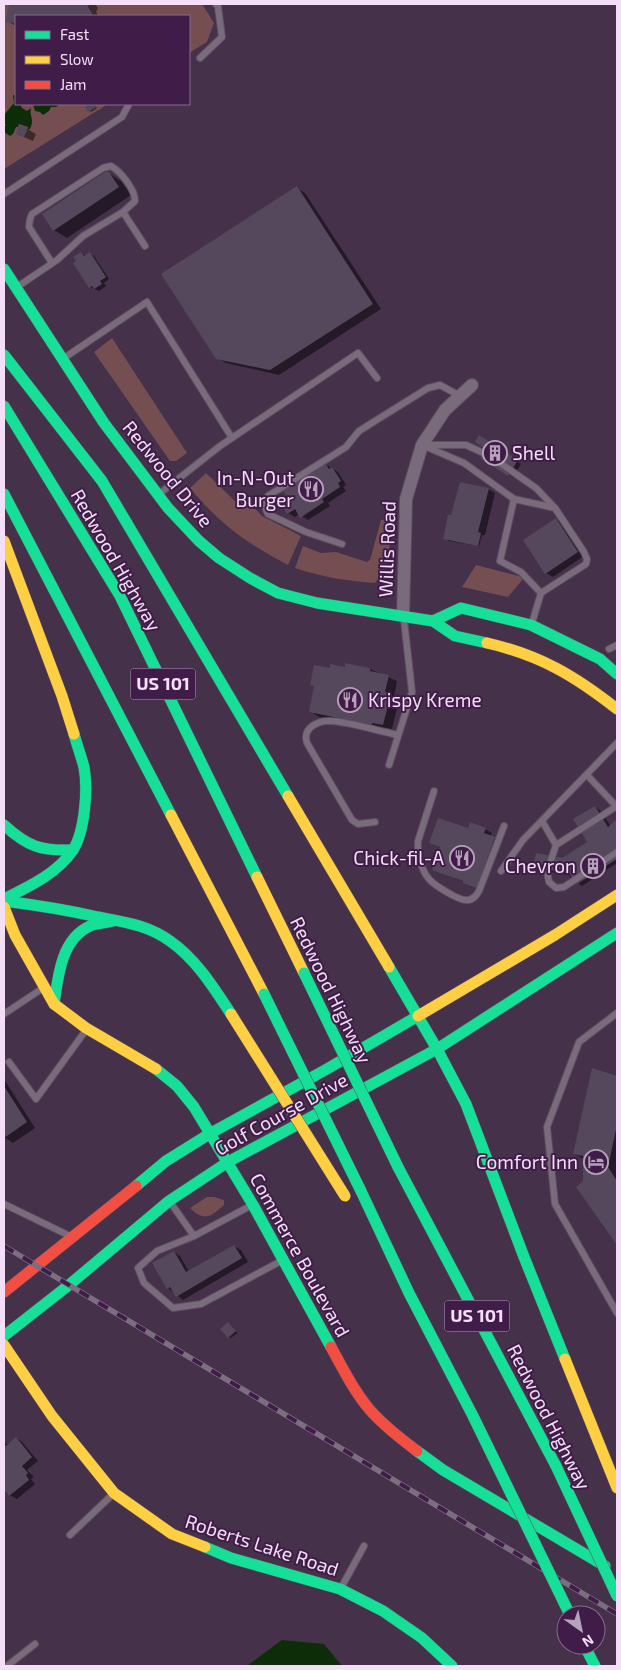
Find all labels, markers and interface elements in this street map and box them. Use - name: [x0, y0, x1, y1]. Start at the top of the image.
- legend: [15, 15, 190, 105]
- text: Fast: [60, 25, 90, 43]
- text: Slow: [60, 50, 94, 68]
- text: Jam: [60, 75, 86, 93]
- street label: Redwood Drive: [118, 416, 218, 531]
- building icon: Shell: [482, 440, 508, 466]
- place label: Shell: [512, 441, 556, 464]
- place label: In-N-Out Burger: [217, 466, 294, 511]
- restaurant icon: In-N-Out Burger: [298, 476, 324, 502]
- street label: Redwood Highway: [66, 485, 166, 635]
- street label: Willis Road: [373, 500, 400, 598]
- road number: US 101: [130, 669, 196, 700]
- restaurant icon: Krispy Kreme: [337, 687, 363, 713]
- place label: Krispy Kreme: [368, 688, 482, 711]
- restaurant icon: Chick-fil-A: [449, 845, 475, 871]
- place label: Chick-fil-A: [353, 846, 444, 869]
- building icon: Chevron: [580, 853, 606, 879]
- place label: Chevron: [505, 854, 576, 877]
- street label: Redwood Highway: [286, 913, 377, 1067]
- street label: Golf Course Drive: [210, 1067, 351, 1160]
- hotel icon: Comfort Inn: [583, 1149, 609, 1175]
- place label: Comfort Inn: [476, 1150, 578, 1173]
- street label: Commerce Boulevard: [246, 1169, 355, 1341]
- road number: US 101: [444, 1300, 510, 1332]
- street label: Redwood Highway: [503, 1340, 596, 1493]
- street label: Roberts Lake Road: [183, 1509, 342, 1580]
- north arrow: [556, 1605, 606, 1655]
- text: N: [579, 1631, 597, 1651]

